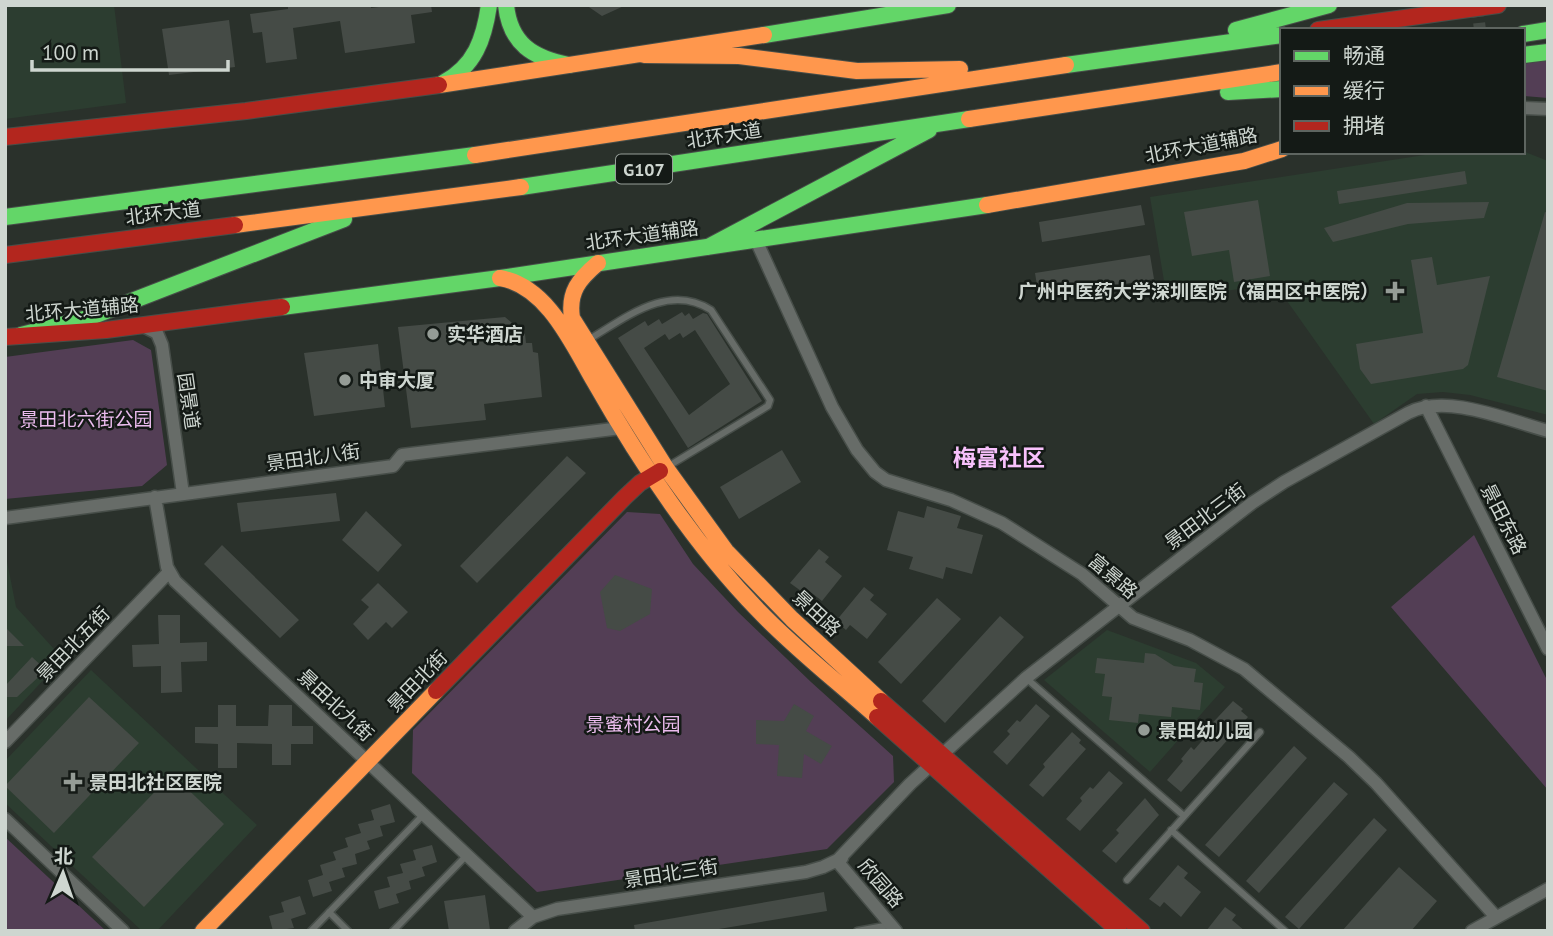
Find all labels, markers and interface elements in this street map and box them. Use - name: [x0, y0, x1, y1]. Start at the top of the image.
- scale bar: [32, 28, 228, 72]
- legend: [1280, 28, 1525, 154]
- text: 100 m: [42, 39, 99, 66]
- text: 畅通: [1343, 42, 1385, 69]
- text: 缓行: [1343, 77, 1385, 104]
- text: 拥堵: [1343, 112, 1385, 139]
- street label: 北环大道: [685, 117, 763, 153]
- street label: 北环大道辅路: [1143, 122, 1259, 168]
- road number: G107: [616, 154, 672, 184]
- street label: 北环大道: [124, 196, 202, 230]
- street label: 北环大道辅路: [584, 215, 700, 255]
- place label: 广州中医药大学深圳医院（福田区中医院）: [1018, 279, 1379, 303]
- marker: 广州中医药大学深圳医院（福田区中医院）: [1385, 281, 1405, 301]
- street label: 北环大道辅路: [24, 292, 140, 326]
- place label: 实华酒店: [447, 322, 523, 346]
- marker: 实华酒店: [425, 326, 441, 342]
- place label: 中审大厦: [359, 368, 435, 392]
- street label: 园景道: [173, 371, 205, 431]
- marker: 中审大厦: [337, 372, 353, 388]
- park label: 景田北六街公园: [19, 407, 153, 431]
- street label: 景田北八街: [264, 439, 362, 475]
- district label: 梅富社区: [953, 443, 1045, 472]
- street label: 景田北三街: [1160, 478, 1250, 554]
- street label: 景田东路: [1476, 480, 1532, 558]
- street label: 富景路: [1083, 548, 1143, 604]
- street label: 景田路: [788, 585, 846, 641]
- street label: 景田北五街: [31, 601, 115, 687]
- street label: 景田北街: [382, 645, 452, 717]
- street label: 景田北九街: [293, 664, 379, 746]
- park label: 景蜜村公园: [585, 712, 681, 736]
- place label: 景田幼儿园: [1158, 718, 1253, 742]
- marker: 景田幼儿园: [1136, 722, 1152, 738]
- place label: 景田北社区医院: [89, 770, 222, 794]
- marker: 景田北社区医院: [63, 772, 83, 792]
- north arrow: [28, 838, 98, 908]
- text: 北: [54, 844, 74, 868]
- street label: 景田北三街: [622, 854, 720, 892]
- street label: 欣园路: [853, 854, 909, 912]

